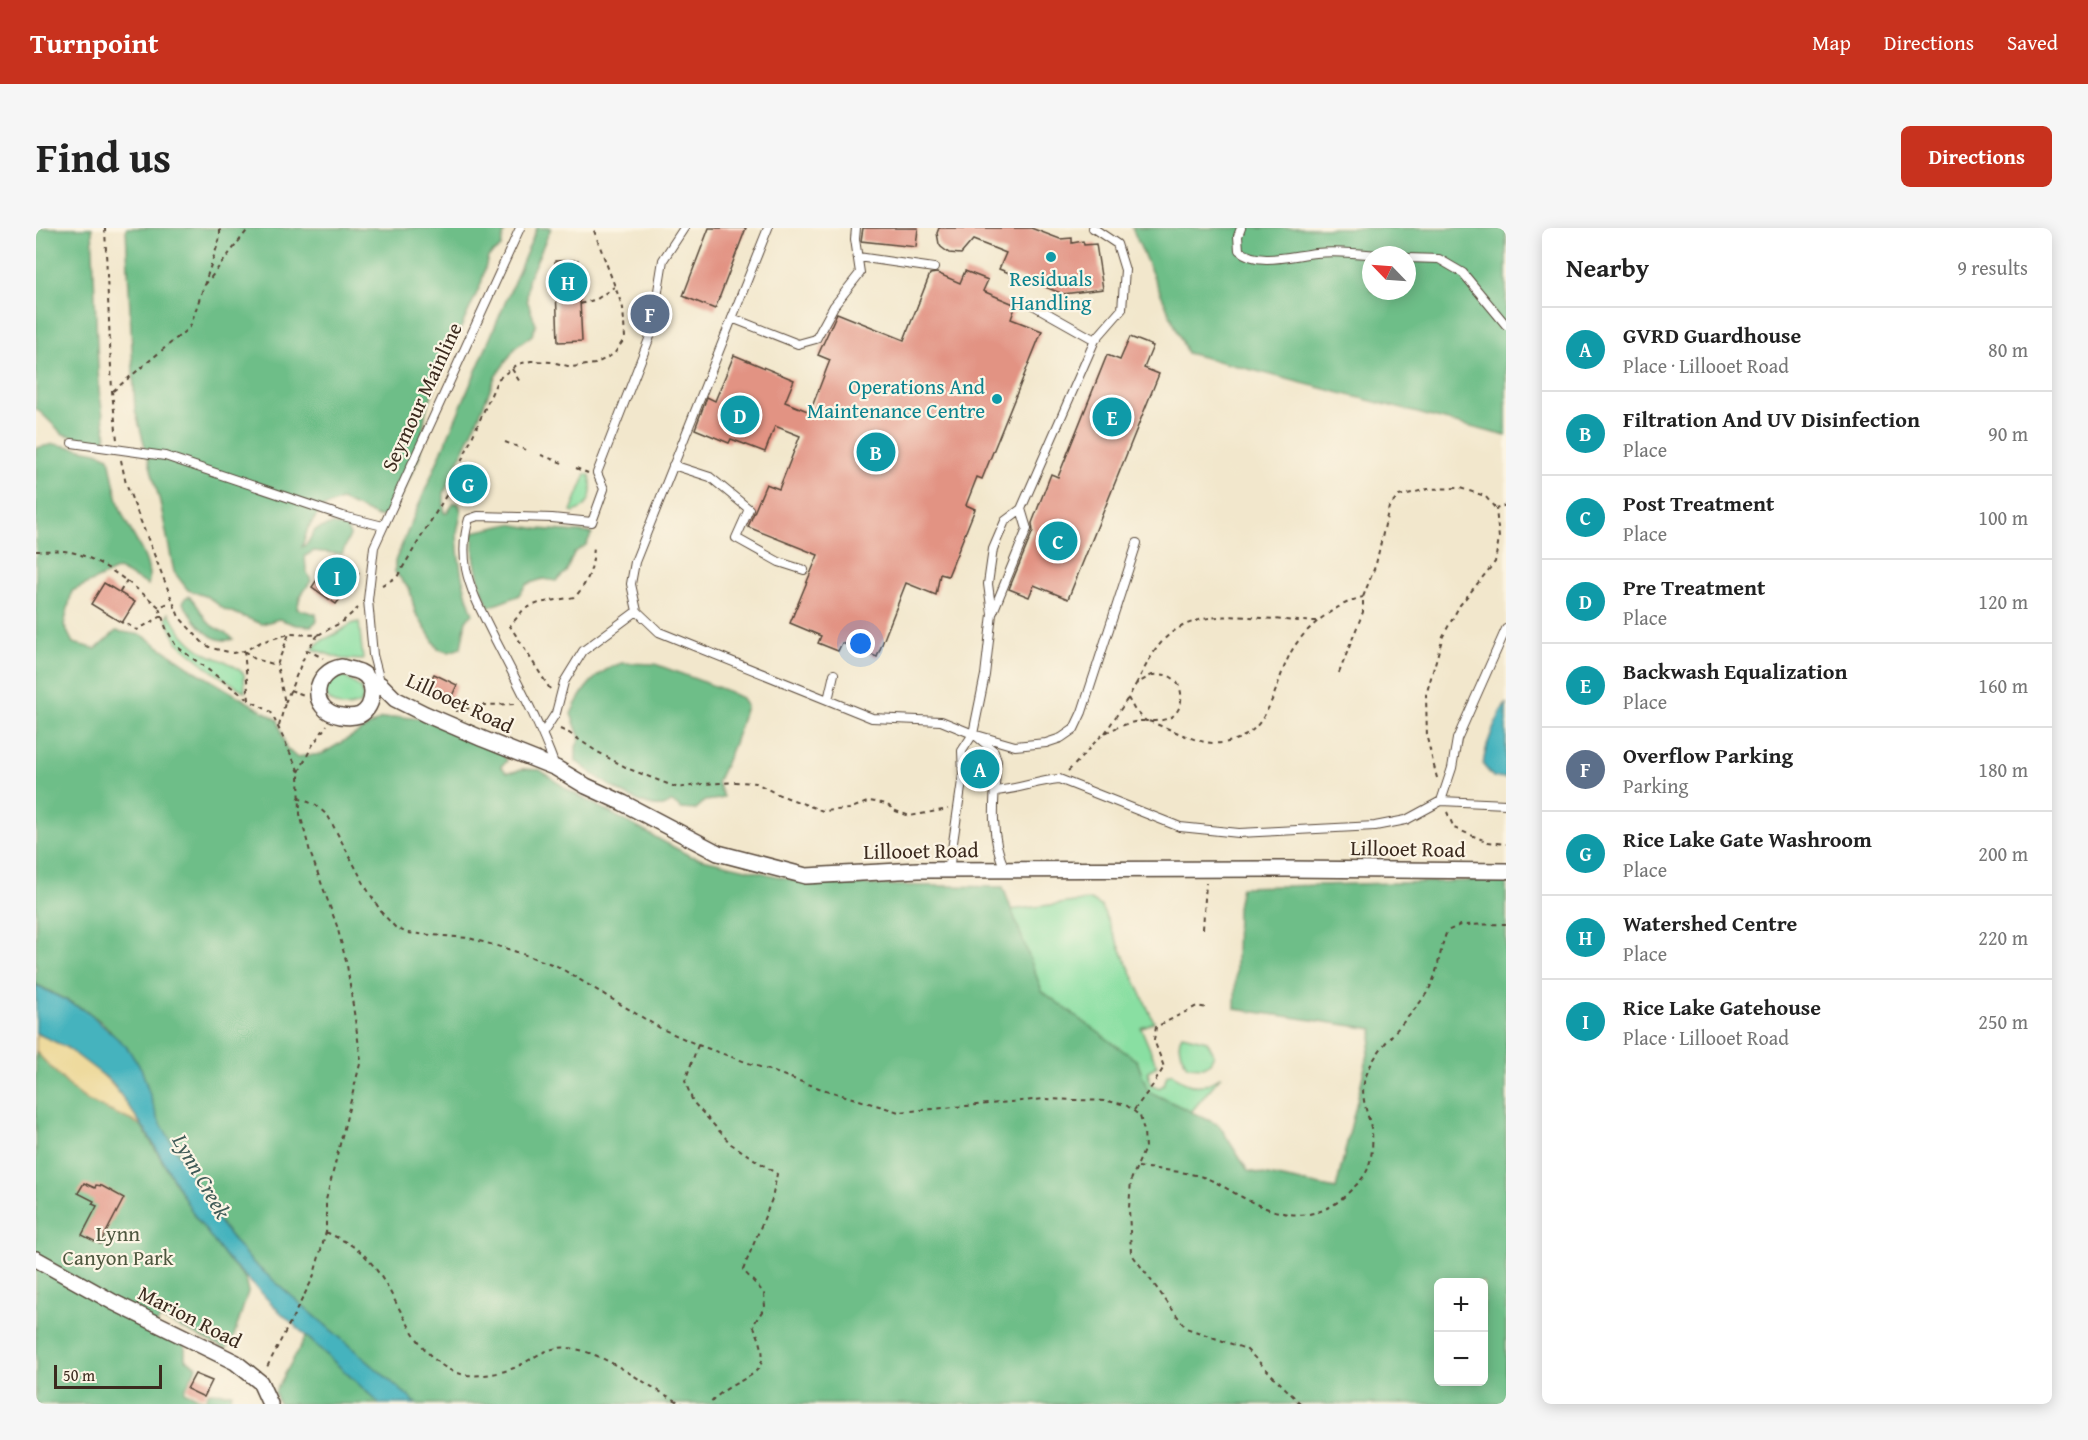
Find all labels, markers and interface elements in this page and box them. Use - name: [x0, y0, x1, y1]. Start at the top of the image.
- text: Turnpoint: [30, 22, 159, 63]
- text: Map: [1812, 27, 1851, 58]
- text: Directions: [1884, 27, 1974, 58]
- text: Saved: [2007, 27, 2058, 58]
- text: Find us: [36, 126, 171, 187]
- button: Directions: [1901, 126, 2052, 187]
- north arrow: [1362, 246, 1416, 300]
- text: Nearby: [1566, 248, 1649, 287]
- marker: Residuals Handling: [1044, 250, 1058, 264]
- text: 9 results: [1957, 253, 2028, 282]
- pin: H: [548, 260, 588, 304]
- place label: Residuals Handling: [1010, 263, 1092, 318]
- pin: F: [630, 292, 670, 337]
- street label: Seymour Mainline: [373, 317, 470, 476]
- text: GVRD Guardhouse: [1623, 319, 1801, 351]
- text: A: [1579, 335, 1592, 364]
- text: 80 m: [1988, 335, 2028, 364]
- text: Place · Lillooet Road: [1623, 351, 1789, 380]
- place label: Operations And Maintenance Centre: [807, 371, 986, 426]
- pin: D: [720, 392, 760, 438]
- marker: Operations And Maintenance Centre: [990, 392, 1004, 406]
- pin: E: [1092, 394, 1132, 440]
- text: Filtration And UV Disinfection: [1623, 403, 1920, 435]
- text: B: [1579, 419, 1592, 448]
- text: 90 m: [1988, 419, 2028, 448]
- pin: B: [856, 430, 896, 474]
- text: Place: [1623, 435, 1667, 464]
- pin: G: [448, 462, 488, 506]
- text: Post Treatment: [1623, 487, 1774, 519]
- text: C: [1580, 503, 1591, 532]
- text: 100 m: [1978, 503, 2028, 532]
- pin: C: [1038, 518, 1078, 564]
- text: Place: [1623, 519, 1667, 548]
- pin: I: [318, 554, 356, 600]
- text: Pre Treatment: [1623, 571, 1765, 603]
- text: D: [1579, 587, 1592, 616]
- text: 120 m: [1978, 587, 2028, 616]
- text: Place: [1623, 603, 1667, 632]
- your location: [846, 629, 875, 658]
- text: Backwash Equalization: [1623, 655, 1848, 687]
- street label: Lillooet Road: [401, 664, 520, 741]
- text: E: [1580, 671, 1591, 700]
- text: 160 m: [1978, 671, 2028, 700]
- text: Place: [1623, 687, 1667, 716]
- text: Overflow Parking: [1623, 739, 1793, 771]
- pin: A: [960, 746, 1000, 792]
- text: F: [1580, 755, 1591, 784]
- text: 180 m: [1978, 755, 2028, 784]
- text: Parking: [1623, 771, 1688, 800]
- text: Rice Lake Gate Washroom: [1623, 823, 1872, 855]
- street label: Lillooet Road: [1350, 832, 1467, 865]
- street label: Lillooet Road: [863, 834, 980, 867]
- text: G: [1579, 839, 1592, 868]
- text: 200 m: [1978, 839, 2028, 868]
- text: Place: [1623, 855, 1667, 884]
- text: Watershed Centre: [1623, 907, 1797, 939]
- text: H: [1579, 923, 1592, 952]
- text: 220 m: [1978, 923, 2028, 952]
- text: Place: [1623, 939, 1667, 968]
- text: Rice Lake Gatehouse: [1623, 991, 1821, 1023]
- text: I: [1582, 1007, 1589, 1036]
- text: 250 m: [1978, 1007, 2028, 1036]
- text: Place · Lillooet Road: [1623, 1023, 1789, 1052]
- water label: Lynn Creek: [164, 1127, 240, 1225]
- park label: Lynn Canyon Park: [63, 1218, 174, 1273]
- street label: Marion Road: [133, 1277, 248, 1356]
- map controls: [1434, 1278, 1488, 1386]
- button: +: [1434, 1278, 1488, 1332]
- button: −: [1434, 1332, 1488, 1386]
- scale bar: [54, 1362, 162, 1390]
- text: 50 m: [63, 1363, 95, 1387]

